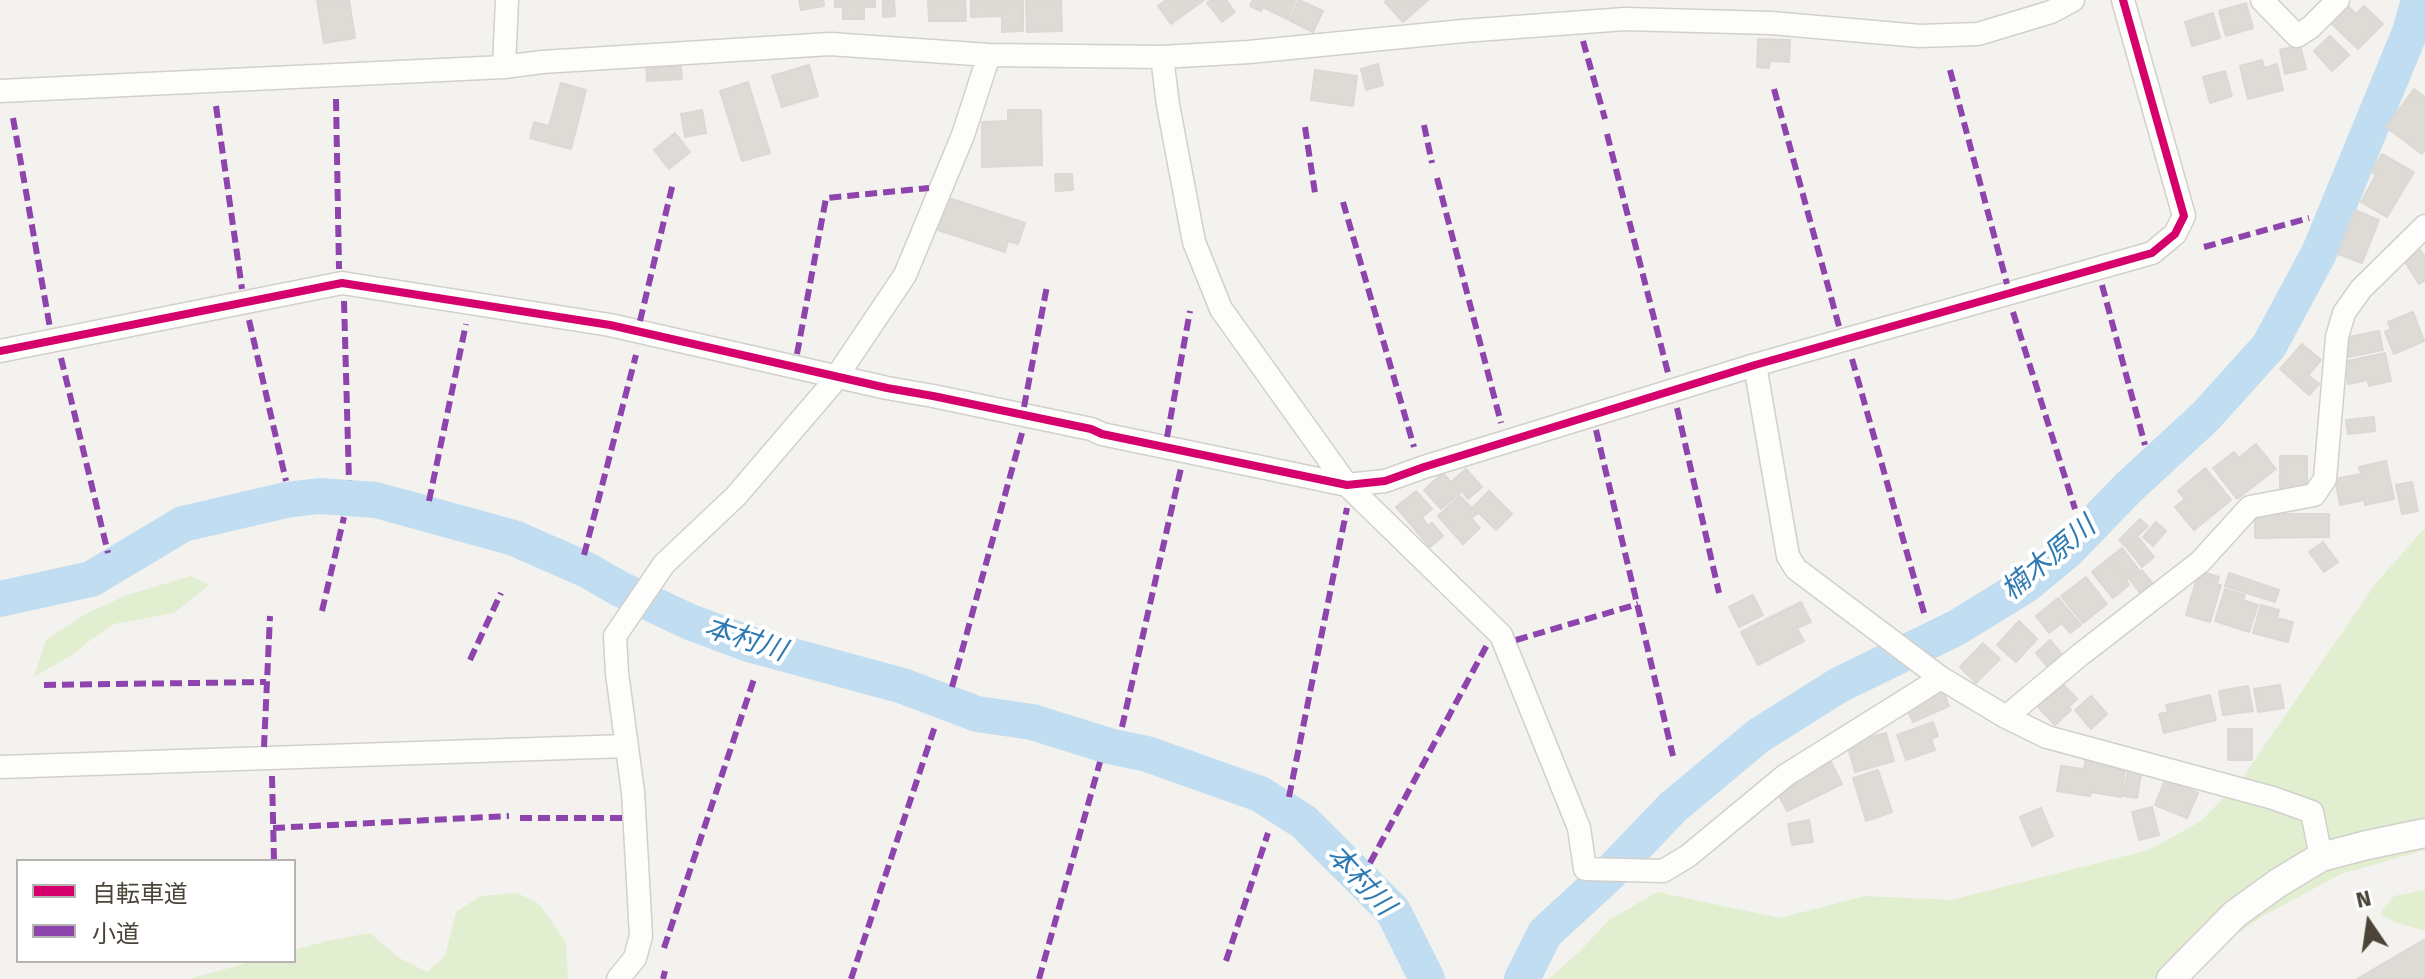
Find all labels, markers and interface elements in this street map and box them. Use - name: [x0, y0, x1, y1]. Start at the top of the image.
- water label: 楠木原川: [1995, 510, 2103, 608]
- water label: 本村川: [700, 611, 790, 669]
- water label: 本村川: [1319, 839, 1401, 923]
- legend: [16, 859, 296, 963]
- text: 自転車道: [92, 880, 188, 908]
- north arrow: [2329, 883, 2409, 963]
- text: N: [2353, 884, 2374, 914]
- text: 小道: [92, 920, 140, 948]

